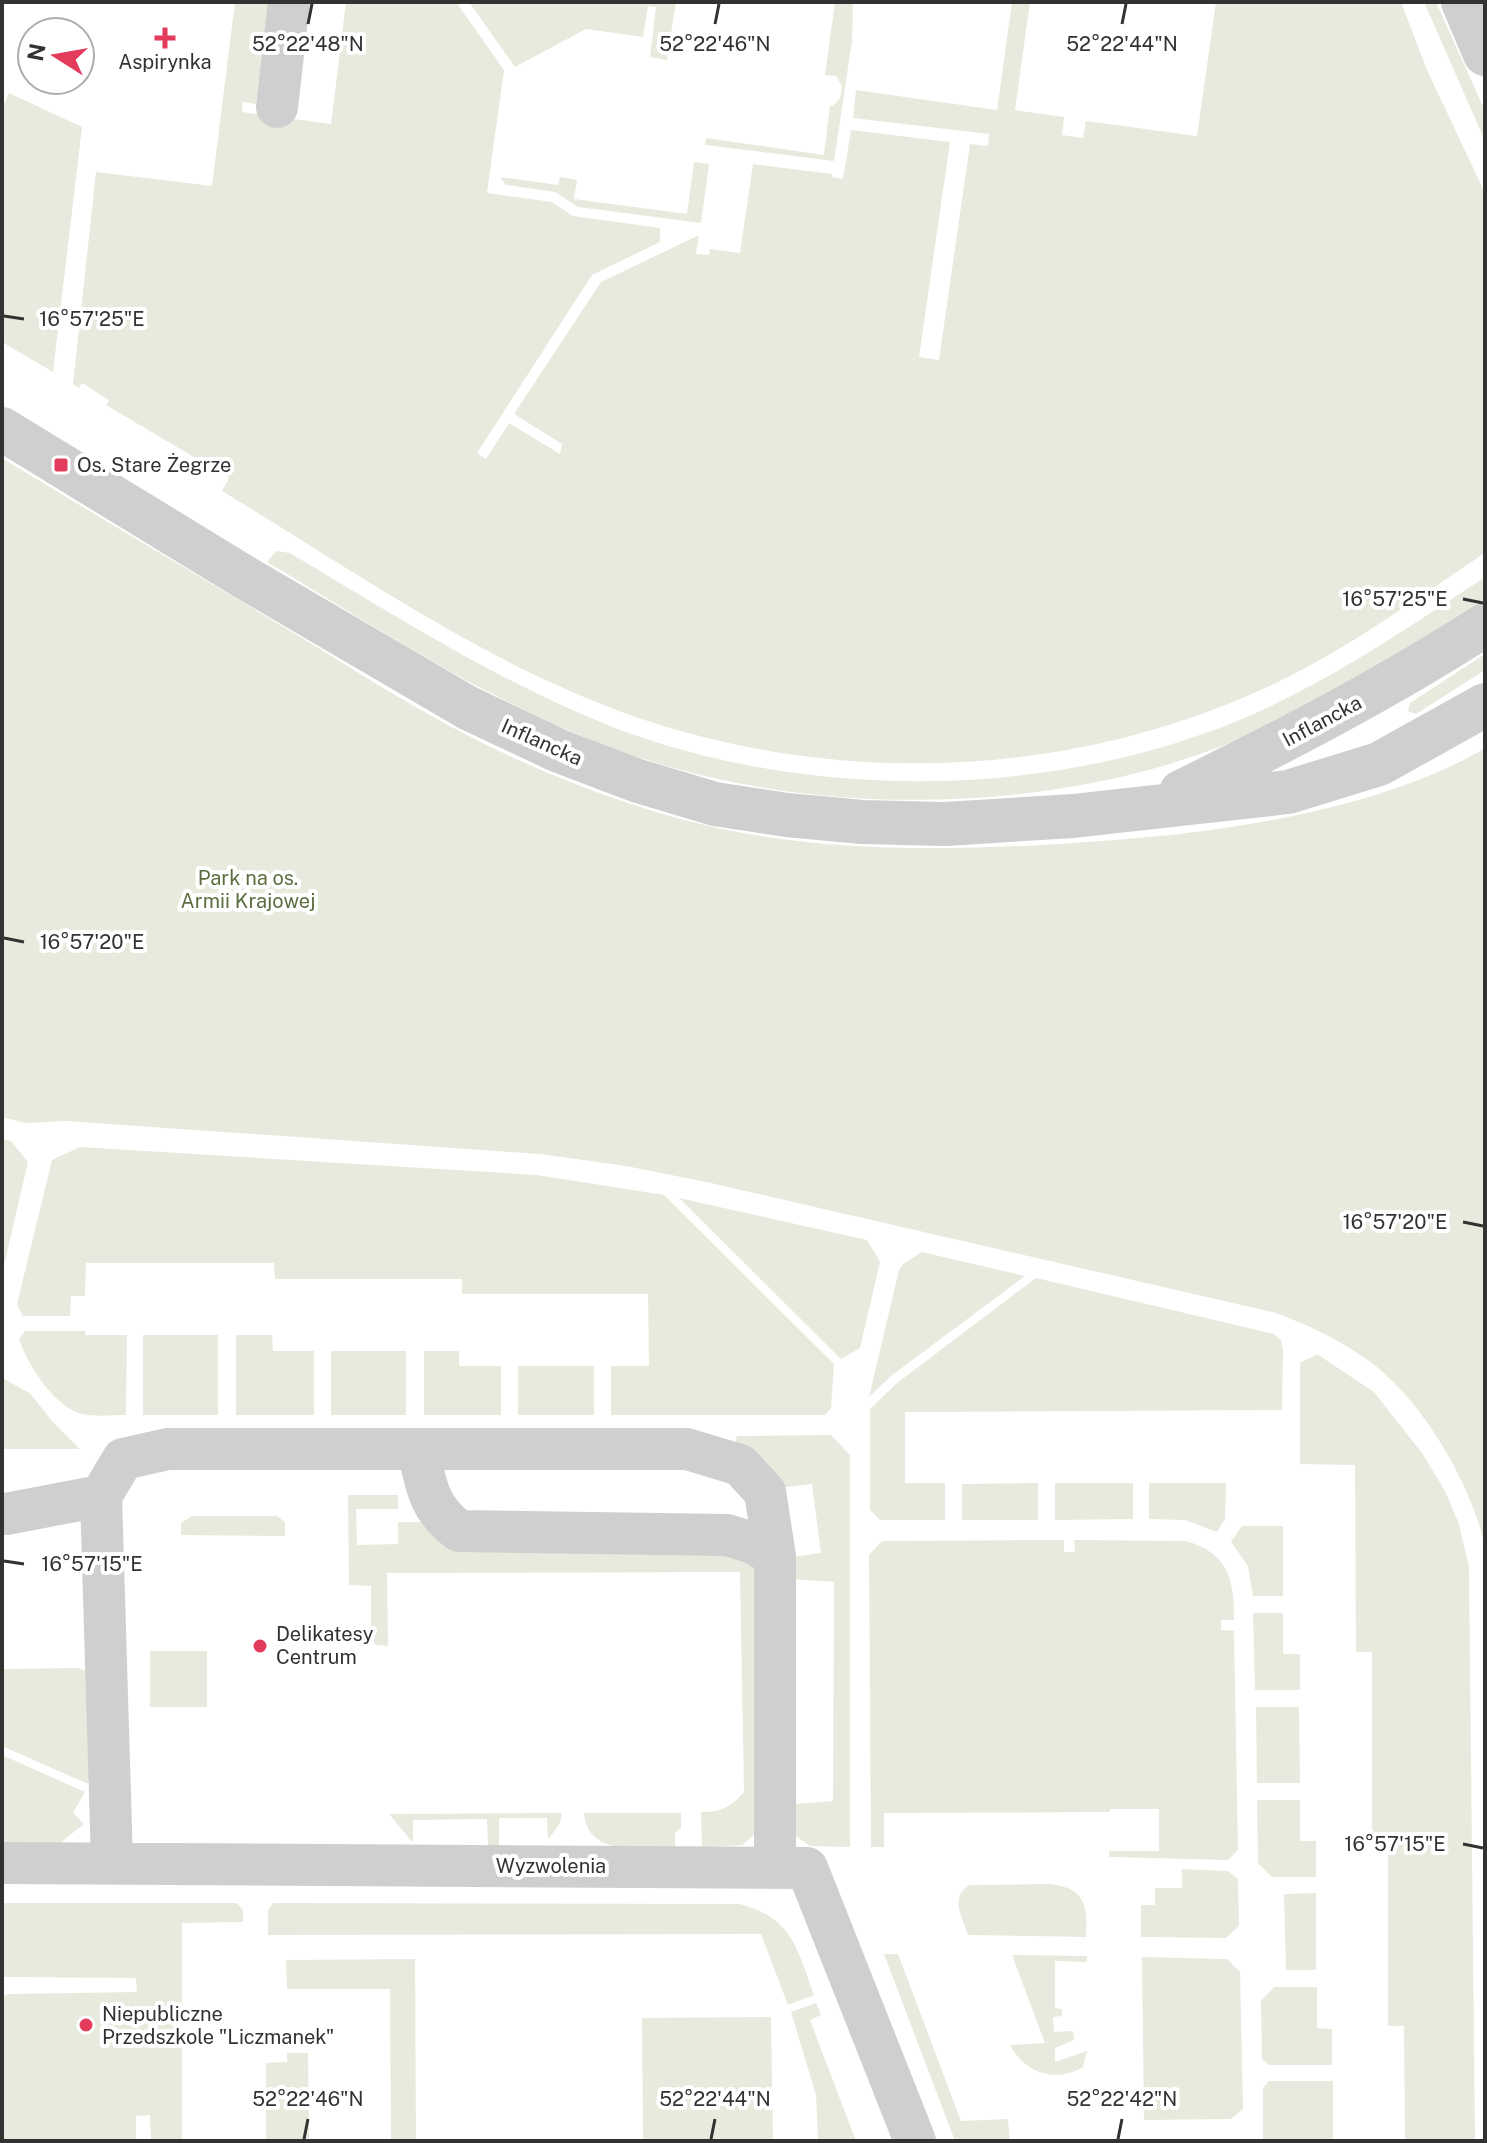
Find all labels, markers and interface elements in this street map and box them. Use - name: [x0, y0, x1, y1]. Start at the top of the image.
- north arrow: [16, 16, 96, 96]
- marker: Aspirynka: [156, 29, 174, 47]
- text: 52°22'48"N: [252, 32, 364, 56]
- text: 52°22'46"N: [659, 32, 771, 56]
- text: 52°22'44"N: [1066, 32, 1178, 56]
- text: N: [22, 41, 51, 63]
- place label: Aspirynka: [118, 50, 212, 74]
- text: 16°57'25"E: [39, 307, 145, 331]
- place label: Os. Stare Żegrze: [77, 453, 231, 477]
- marker: Os. Stare Żegrze: [52, 456, 70, 474]
- text: 16°57'25"E: [1342, 587, 1448, 611]
- street label: Inflancka: [1278, 690, 1366, 752]
- street label: Inflancka: [498, 714, 586, 770]
- park label: Park na os. Armii Krajowej: [181, 866, 315, 913]
- text: 16°57'20"E: [40, 930, 144, 954]
- text: 16°57'20"E: [1343, 1210, 1447, 1234]
- text: 16°57'15"E: [41, 1552, 143, 1576]
- place label: Delikatesy Centrum: [276, 1622, 374, 1669]
- marker: Delikatesy Centrum: [251, 1637, 269, 1655]
- text: 16°57'15"E: [1344, 1832, 1446, 1856]
- street label: Wyzwolenia: [496, 1854, 606, 1878]
- place label: Niepubliczne Przedszkole "Liczmanek": [102, 2002, 334, 2049]
- marker: Niepubliczne Przedszkole "Liczmanek": [77, 2016, 95, 2034]
- text: 52°22'46"N: [252, 2087, 364, 2111]
- text: 52°22'44"N: [659, 2087, 771, 2111]
- text: 52°22'42"N: [1067, 2087, 1177, 2111]

